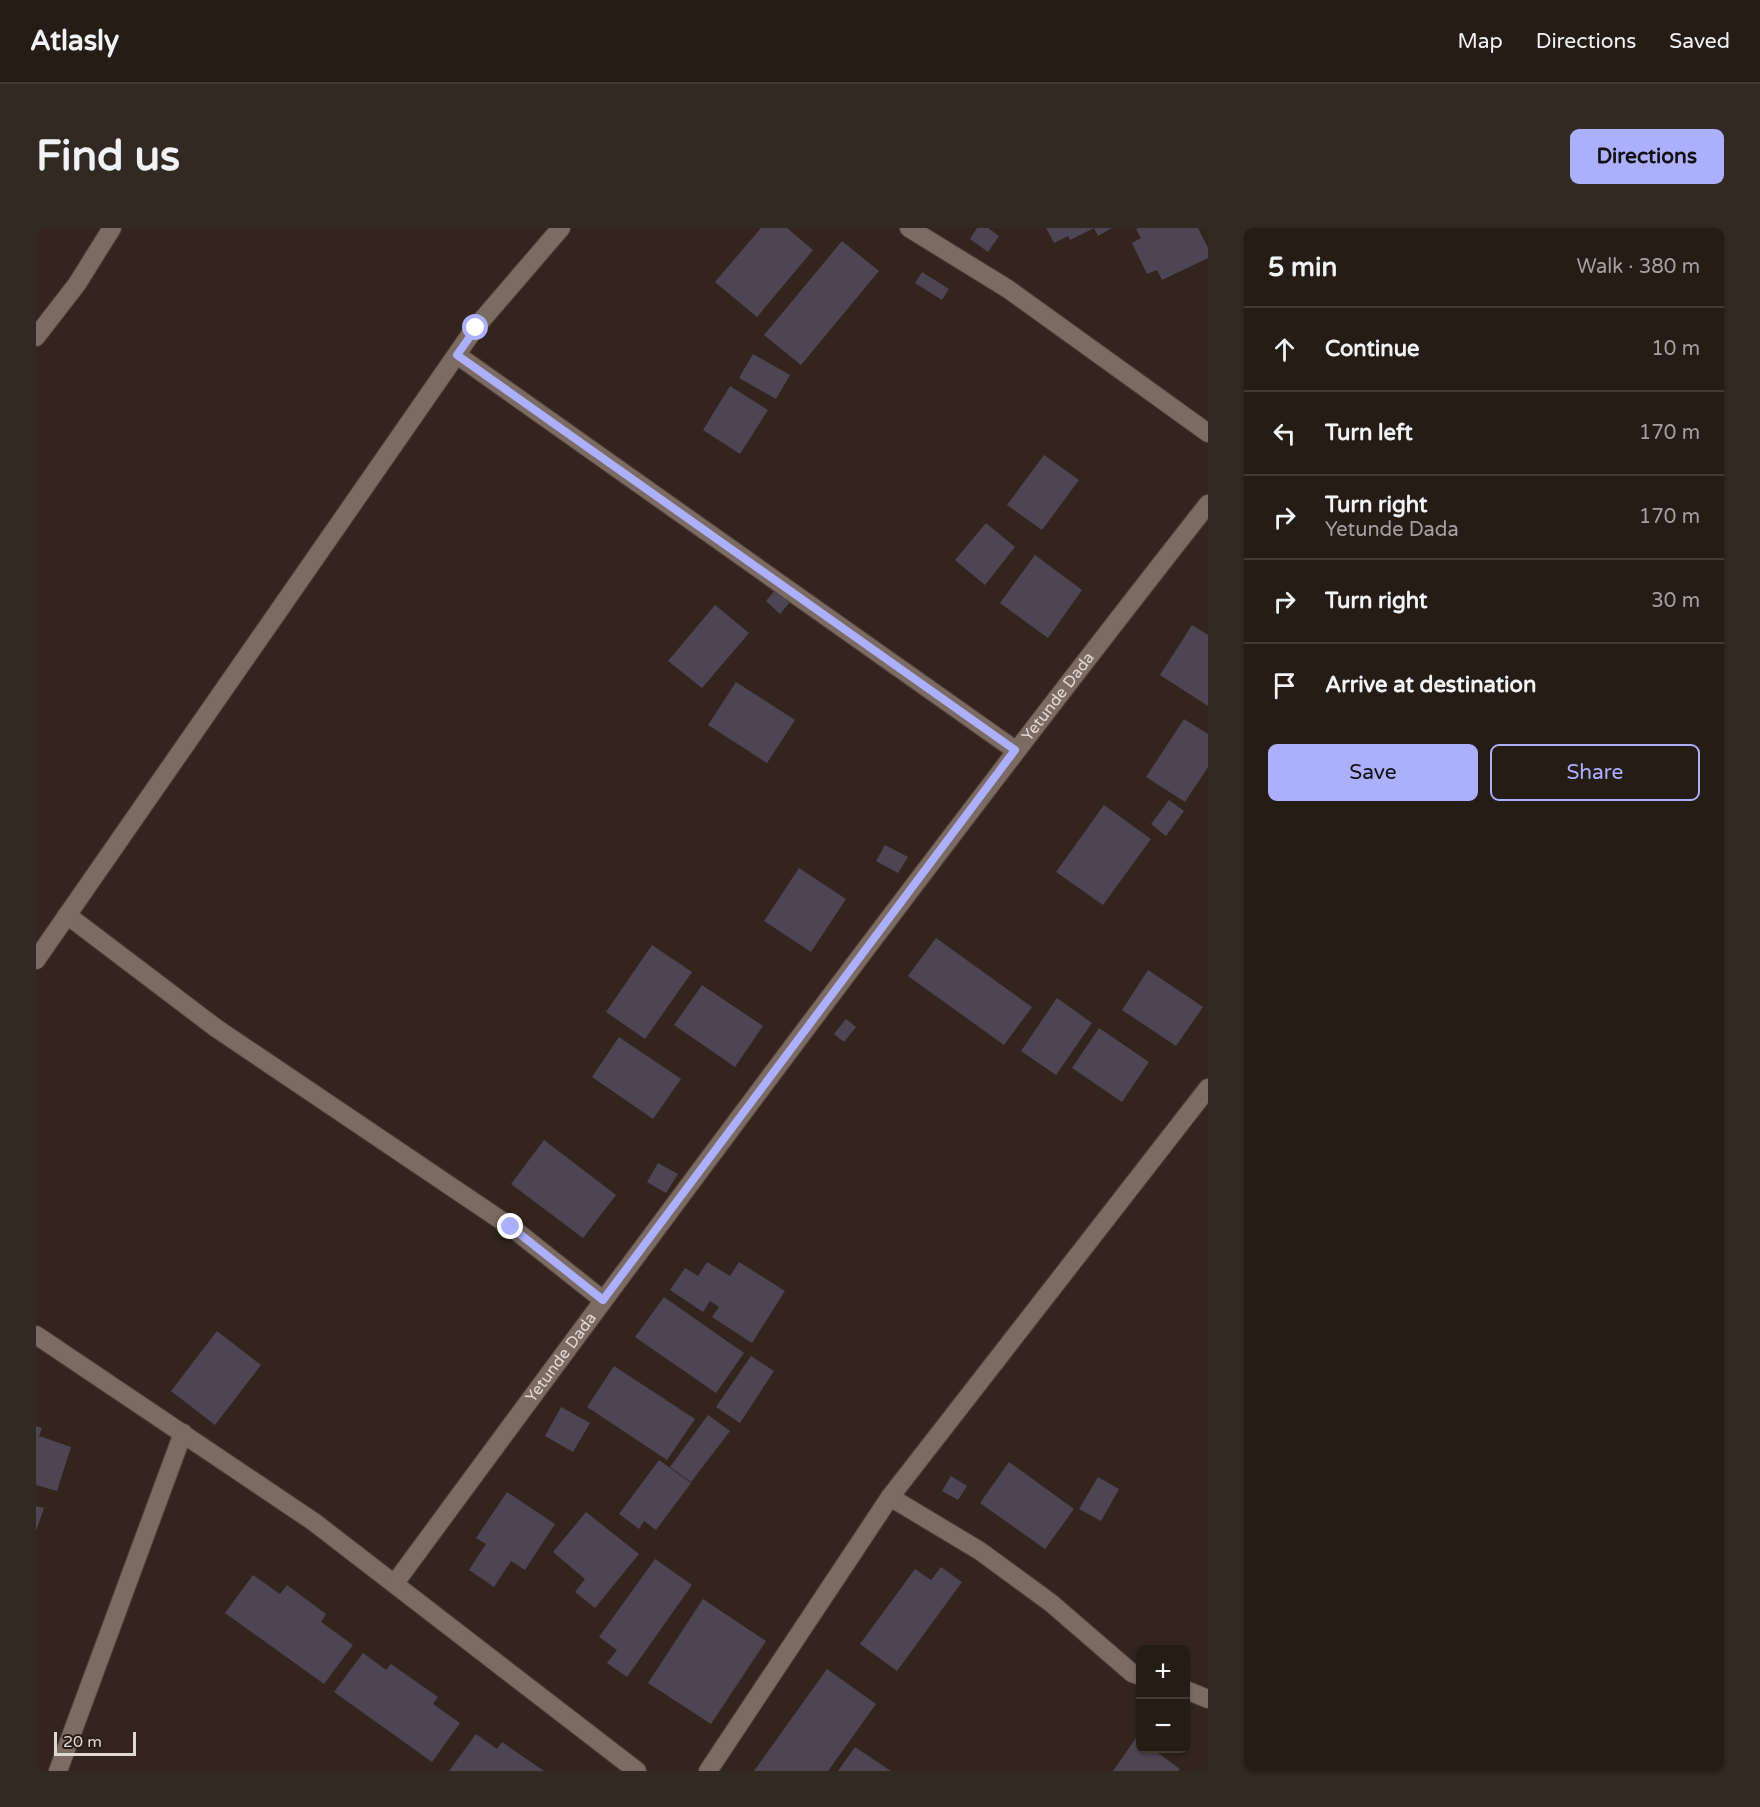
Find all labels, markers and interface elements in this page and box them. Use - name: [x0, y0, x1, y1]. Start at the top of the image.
- text: Atlasly: [30, 24, 119, 58]
- text: Map: [1457, 29, 1503, 54]
- text: Directions: [1536, 29, 1636, 54]
- text: Saved: [1669, 29, 1730, 54]
- button: Directions: [1570, 129, 1724, 184]
- text: Find us: [36, 131, 180, 182]
- text: 5 min: [1268, 252, 1337, 283]
- text: Walk · 380 m: [1577, 255, 1700, 279]
- route start: [462, 314, 488, 340]
- icon: ahead: [1268, 333, 1301, 366]
- text: Continue: [1325, 336, 1420, 362]
- text: 10 m: [1651, 337, 1700, 361]
- icon: left: [1268, 417, 1301, 450]
- text: Turn left: [1325, 420, 1413, 446]
- text: 170 m: [1639, 421, 1700, 445]
- text: Turn right: [1325, 492, 1427, 518]
- icon: right: [1268, 501, 1301, 534]
- text: 170 m: [1639, 505, 1700, 529]
- text: Yetunde Dada: [1325, 518, 1459, 542]
- icon: right: [1268, 585, 1301, 618]
- text: Turn right: [1325, 588, 1427, 614]
- text: 30 m: [1651, 589, 1700, 613]
- street label: Yetunde Dada: [1018, 648, 1099, 745]
- icon: arrive: [1268, 669, 1301, 702]
- text: Arrive at destination: [1325, 672, 1536, 698]
- button: Save: [1268, 744, 1478, 801]
- button: Share: [1490, 744, 1700, 801]
- route end: [497, 1213, 523, 1239]
- street label: Yetunde Dada: [521, 1309, 601, 1407]
- map controls: [1136, 1645, 1190, 1753]
- button: +: [1136, 1645, 1190, 1699]
- button: −: [1136, 1699, 1190, 1753]
- scale bar: [54, 1729, 136, 1756]
- text: 20 m: [63, 1732, 102, 1752]

